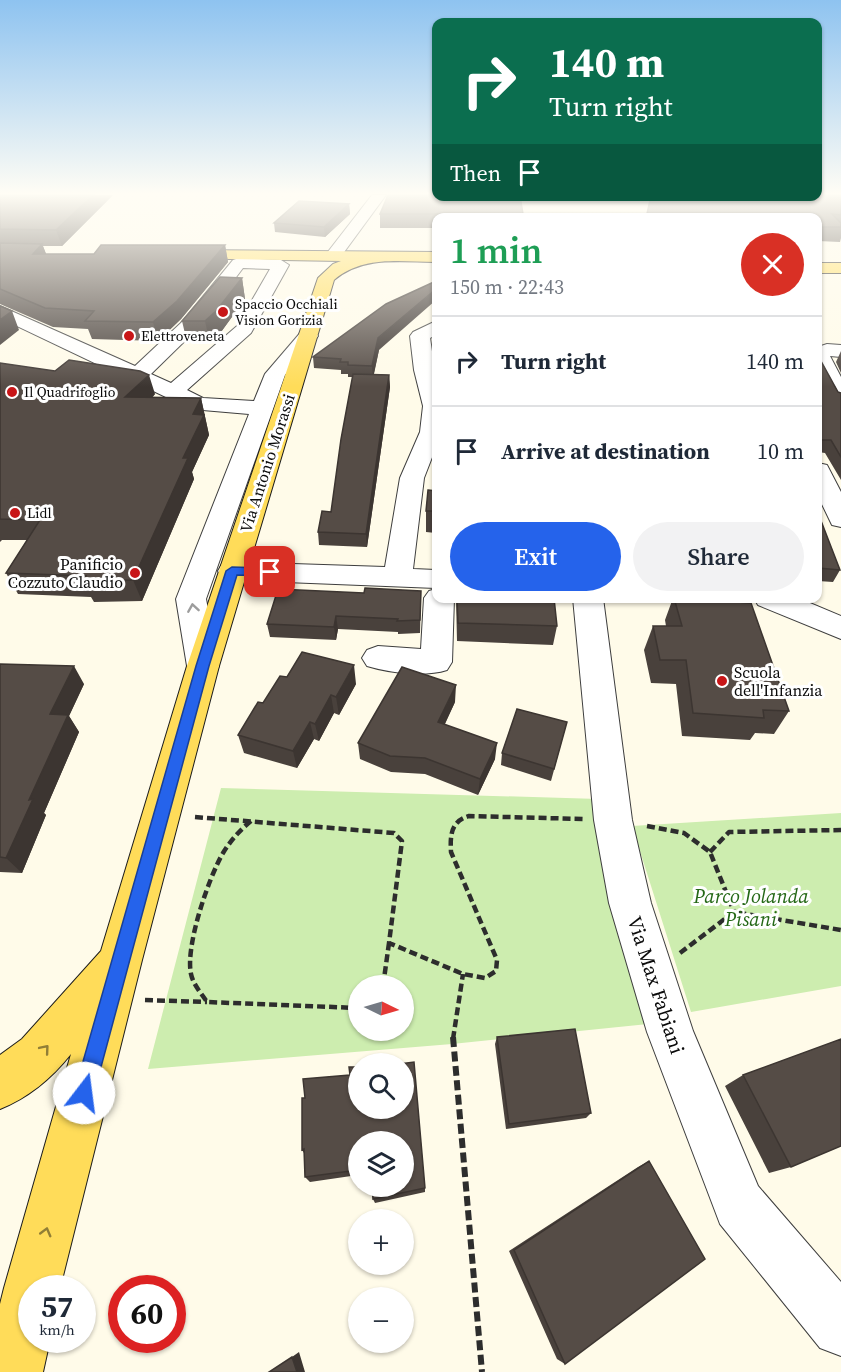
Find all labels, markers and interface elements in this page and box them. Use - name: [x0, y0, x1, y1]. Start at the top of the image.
- text: 140 m: [549, 33, 664, 91]
- icon: right: [450, 42, 528, 120]
- text: Turn right: [549, 88, 673, 125]
- icon: arrive: [513, 156, 546, 189]
- text: Then: [450, 158, 501, 188]
- text: 1 min: [450, 226, 542, 275]
- button: close: [741, 233, 804, 296]
- text: 150 m · 22:43: [450, 273, 564, 301]
- place label: Spaccio Occhiali Vision Gorizia: [235, 294, 338, 330]
- marker: Spaccio Occhiali Vision Gorizia: [216, 305, 230, 319]
- place label: Elettroveneta: [141, 326, 226, 346]
- marker: Elettroveneta: [122, 329, 136, 343]
- icon: right: [450, 345, 483, 378]
- text: Turn right: [501, 346, 606, 376]
- text: 140 m: [746, 346, 804, 376]
- place label: Il Quadrifoglio: [24, 382, 116, 402]
- marker: Il Quadrifoglio: [5, 385, 19, 399]
- street label: Via Antonio Morassi: [234, 391, 300, 535]
- icon: arrive: [450, 435, 483, 468]
- text: Arrive at destination: [501, 436, 710, 466]
- text: 10 m: [757, 436, 804, 466]
- place label: Lidl: [27, 503, 52, 523]
- marker: Lidl: [8, 506, 22, 520]
- button: Exit: [450, 522, 621, 591]
- button: Share: [633, 522, 804, 591]
- pin: [244, 546, 295, 597]
- place label: Panificio Cozzuto Claudio: [8, 553, 123, 593]
- icon: arrive: [253, 555, 286, 588]
- marker: Panificio Cozzuto Claudio: [128, 566, 142, 580]
- one-way arrow: [187, 603, 199, 613]
- place label: Scuola dell'Infanzia: [734, 661, 823, 701]
- marker: Scuola dell'Infanzia: [715, 674, 729, 688]
- park label: Parco Jolanda Pisani: [692, 882, 809, 933]
- street label: Via Max Fabiani: [621, 913, 691, 1057]
- north arrow: [348, 975, 414, 1041]
- map controls: [348, 975, 414, 1353]
- one-way arrow: [38, 1045, 49, 1056]
- button: search: [348, 1053, 414, 1119]
- position arrow: [52, 1061, 116, 1125]
- button: layers: [348, 1131, 414, 1197]
- button: +: [348, 1209, 414, 1275]
- one-way arrow: [39, 1227, 52, 1237]
- speed limit sign: 60: [108, 1275, 186, 1353]
- text: 57: [41, 1286, 73, 1327]
- button: −: [348, 1287, 414, 1353]
- text: km/h: [39, 1319, 75, 1340]

